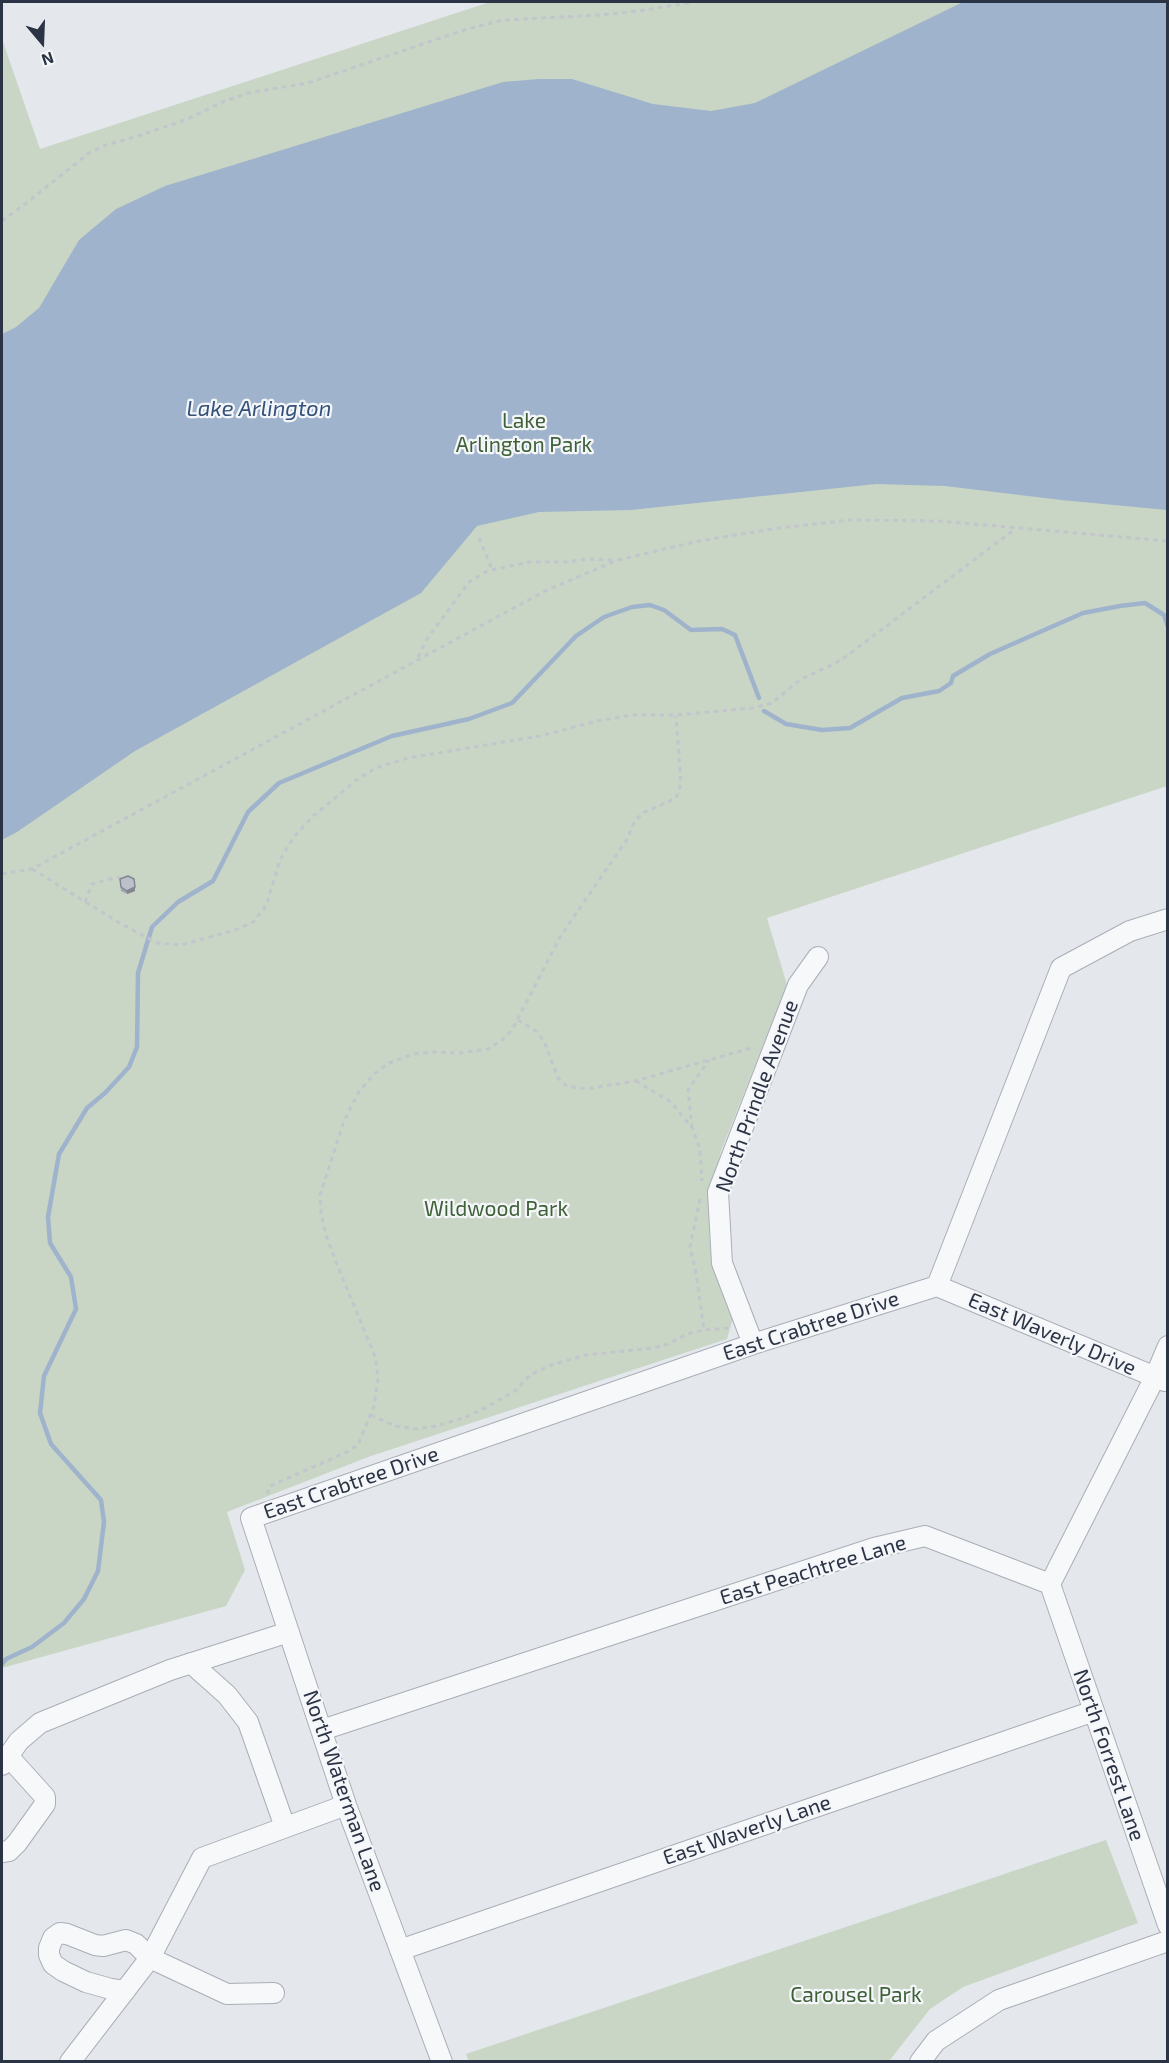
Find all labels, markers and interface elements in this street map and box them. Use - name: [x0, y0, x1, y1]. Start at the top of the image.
- north arrow: [12, 12, 72, 72]
- text: N: [39, 49, 57, 70]
- water label: Lake Arlington: [187, 396, 331, 422]
- park label: Lake Arlington Park: [456, 408, 592, 458]
- street label: North Prindle Avenue: [710, 996, 804, 1196]
- park label: Wildwood Park: [424, 1196, 568, 1222]
- street label: East Crabtree Drive: [720, 1286, 902, 1366]
- street label: East Waverly Drive: [964, 1287, 1140, 1381]
- street label: East Crabtree Drive: [260, 1441, 442, 1525]
- street label: East Peachtree Lane: [717, 1530, 909, 1610]
- street label: North Forrest Lane: [1068, 1666, 1150, 1844]
- street label: North Waterman Lane: [298, 1687, 390, 1895]
- street label: East Waverly Lane: [660, 1789, 834, 1871]
- park label: Carousel Park: [790, 1982, 922, 2008]

